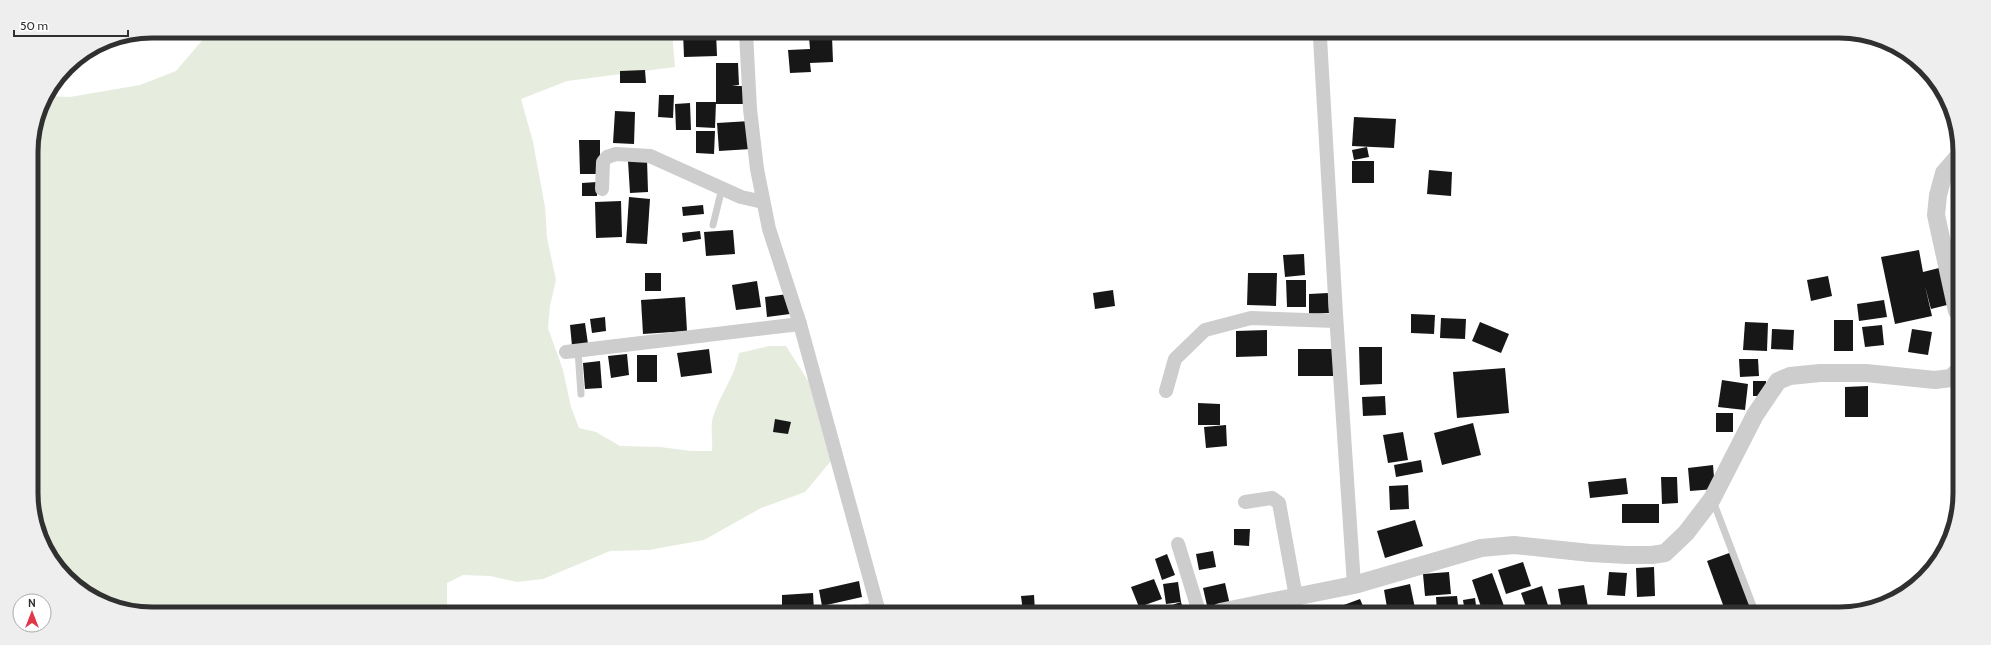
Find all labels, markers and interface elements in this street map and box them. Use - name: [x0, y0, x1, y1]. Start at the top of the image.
- scale bar: [14, 12, 128, 38]
- text: 50 m: [20, 18, 48, 33]
- north arrow: [12, 593, 52, 633]
- text: N: [28, 596, 36, 610]

